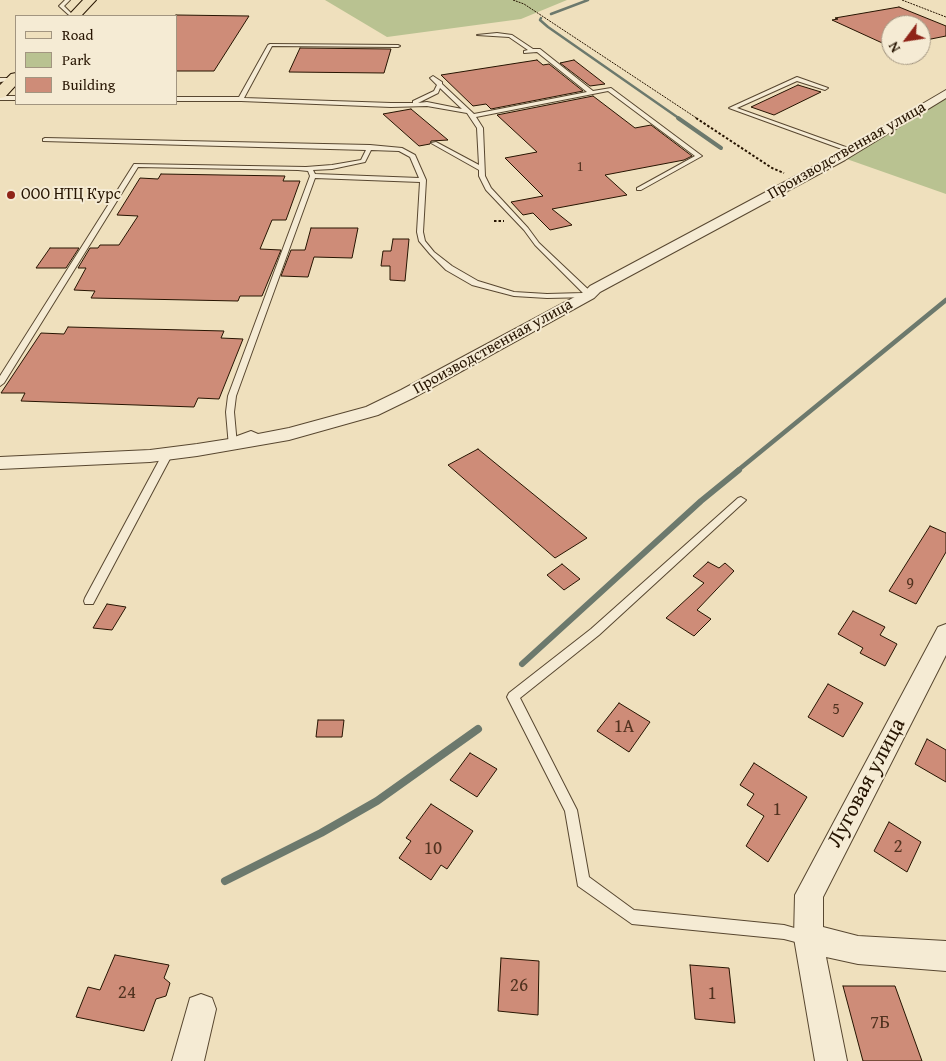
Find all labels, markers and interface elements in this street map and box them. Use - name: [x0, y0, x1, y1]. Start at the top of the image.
- legend: [15, 15, 178, 105]
- north arrow: [881, 15, 931, 65]
- text: Road: [62, 24, 93, 45]
- text: N: [883, 38, 905, 56]
- text: Park: [62, 49, 91, 70]
- text: Building: [62, 74, 115, 95]
- street label: Производственная улица: [765, 98, 929, 204]
- house number: 1: [577, 159, 583, 175]
- place label: ООО НТЦ Курс: [21, 185, 121, 205]
- marker: ООО НТЦ Курс: [5, 189, 17, 201]
- street label: Производственная улица: [410, 295, 576, 399]
- house number: 9: [906, 575, 914, 595]
- house number: 5: [832, 700, 840, 720]
- street label: Луговая улица: [822, 714, 912, 852]
- house number: 1А: [614, 716, 634, 738]
- house number: 1: [772, 799, 782, 821]
- house number: 2: [893, 836, 903, 858]
- house number: 10: [424, 838, 442, 860]
- house number: 26: [510, 975, 528, 997]
- house number: 24: [118, 982, 136, 1004]
- house number: 1: [707, 983, 717, 1005]
- house number: 7Б: [870, 1012, 890, 1034]

